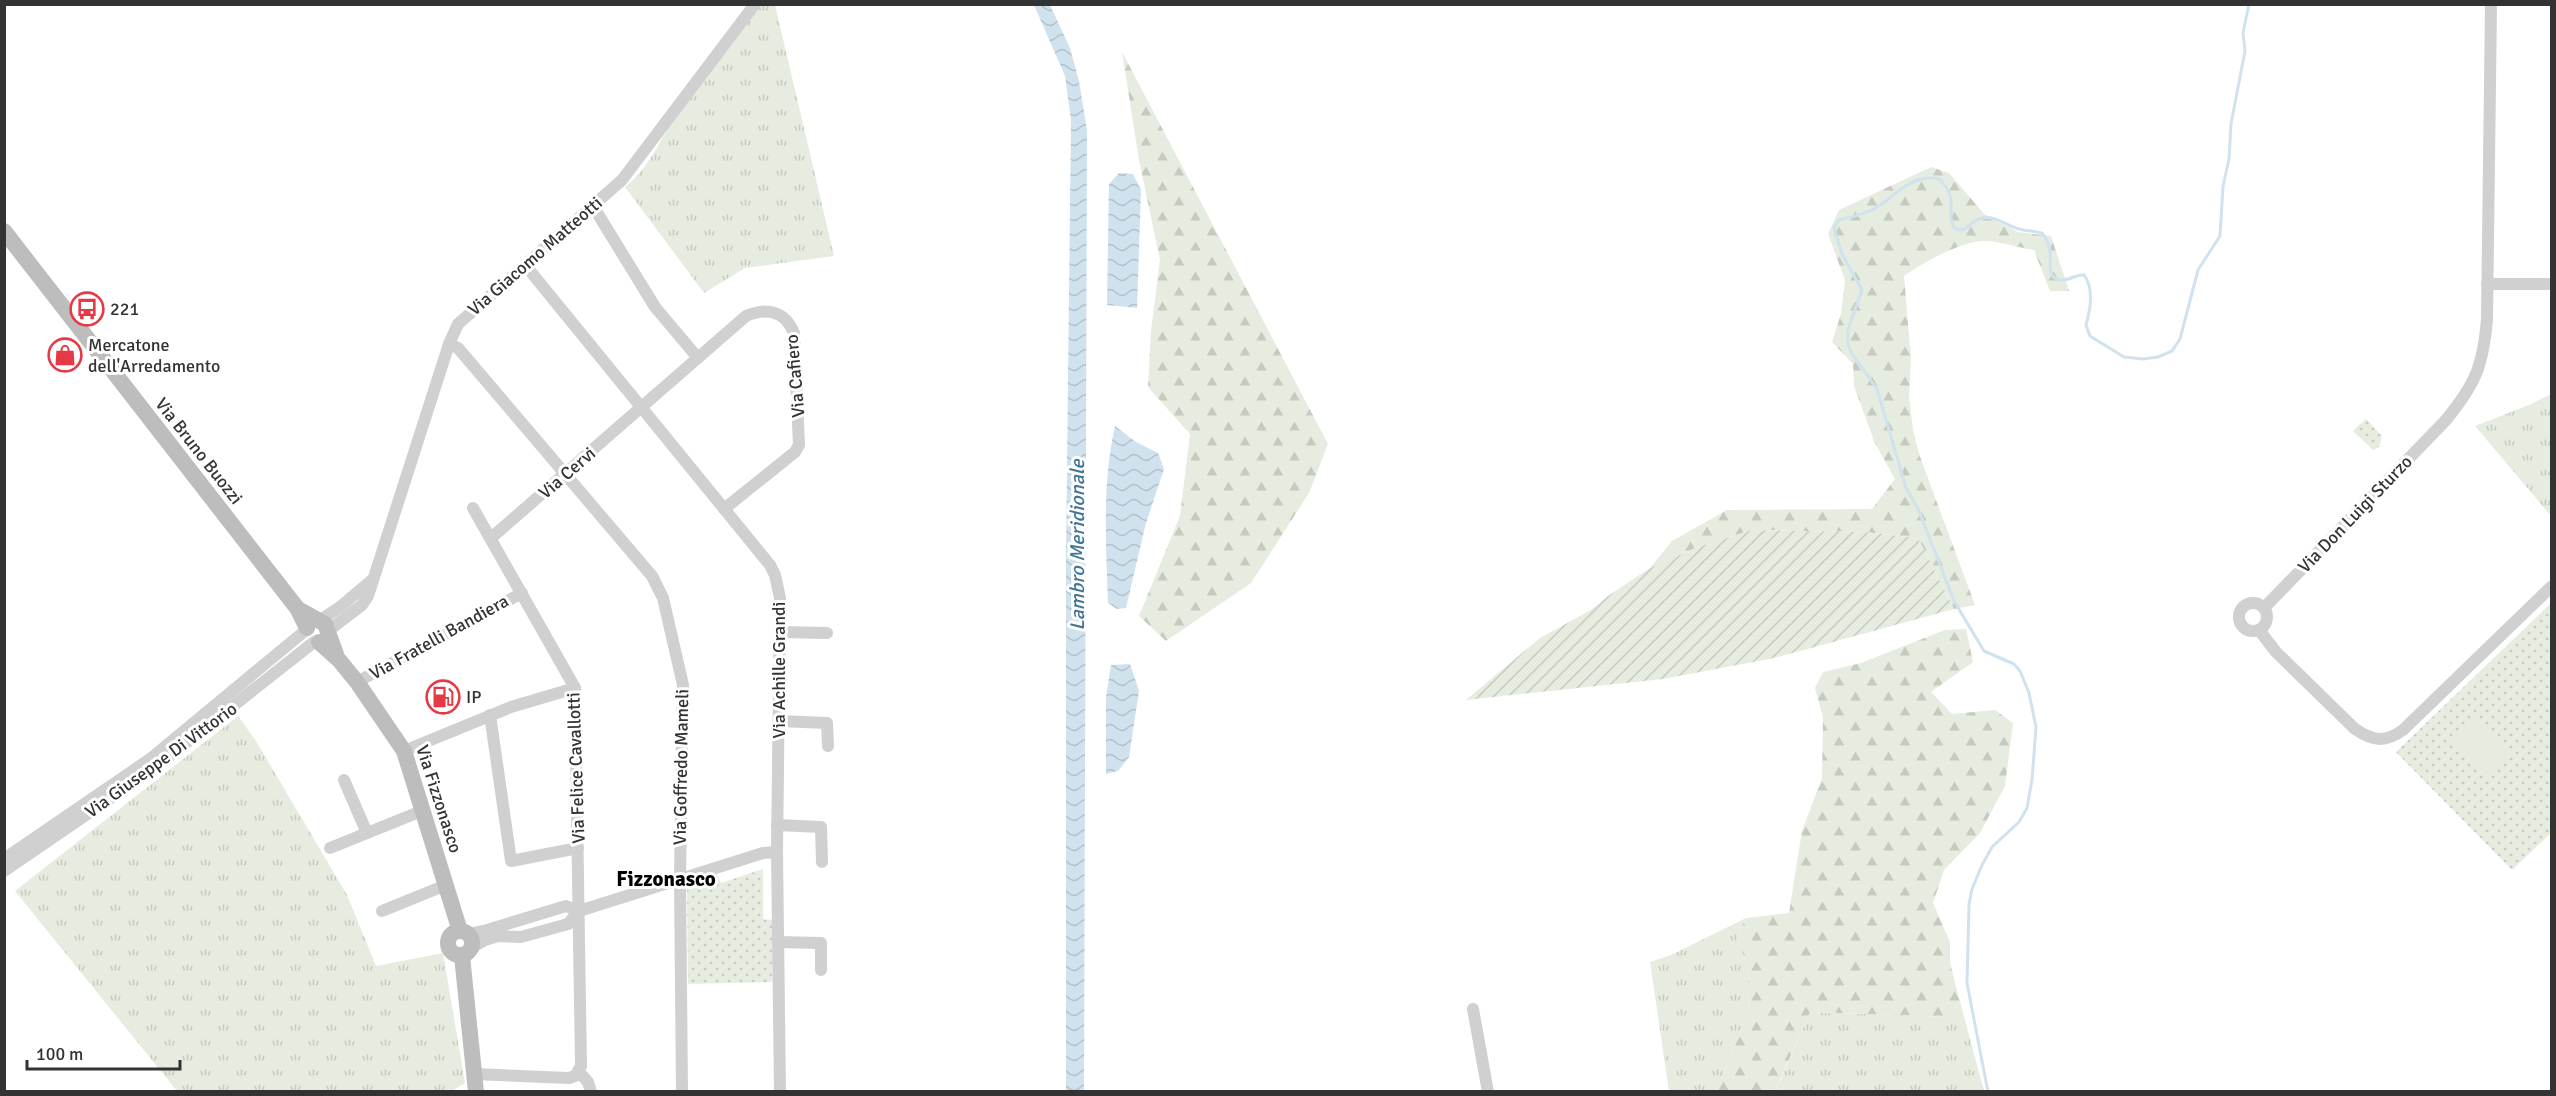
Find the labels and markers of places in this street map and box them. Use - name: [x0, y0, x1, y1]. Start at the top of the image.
- bus stop icon: 221: [69, 291, 105, 327]
- place label: 221: [110, 298, 139, 320]
- place label: Mercatone dell'Arredamento: [88, 334, 220, 377]
- shop icon: Mercatone dell'Arredamento: [47, 337, 83, 373]
- fuel station icon: IP: [425, 679, 461, 715]
- place label: IP: [466, 686, 482, 708]

